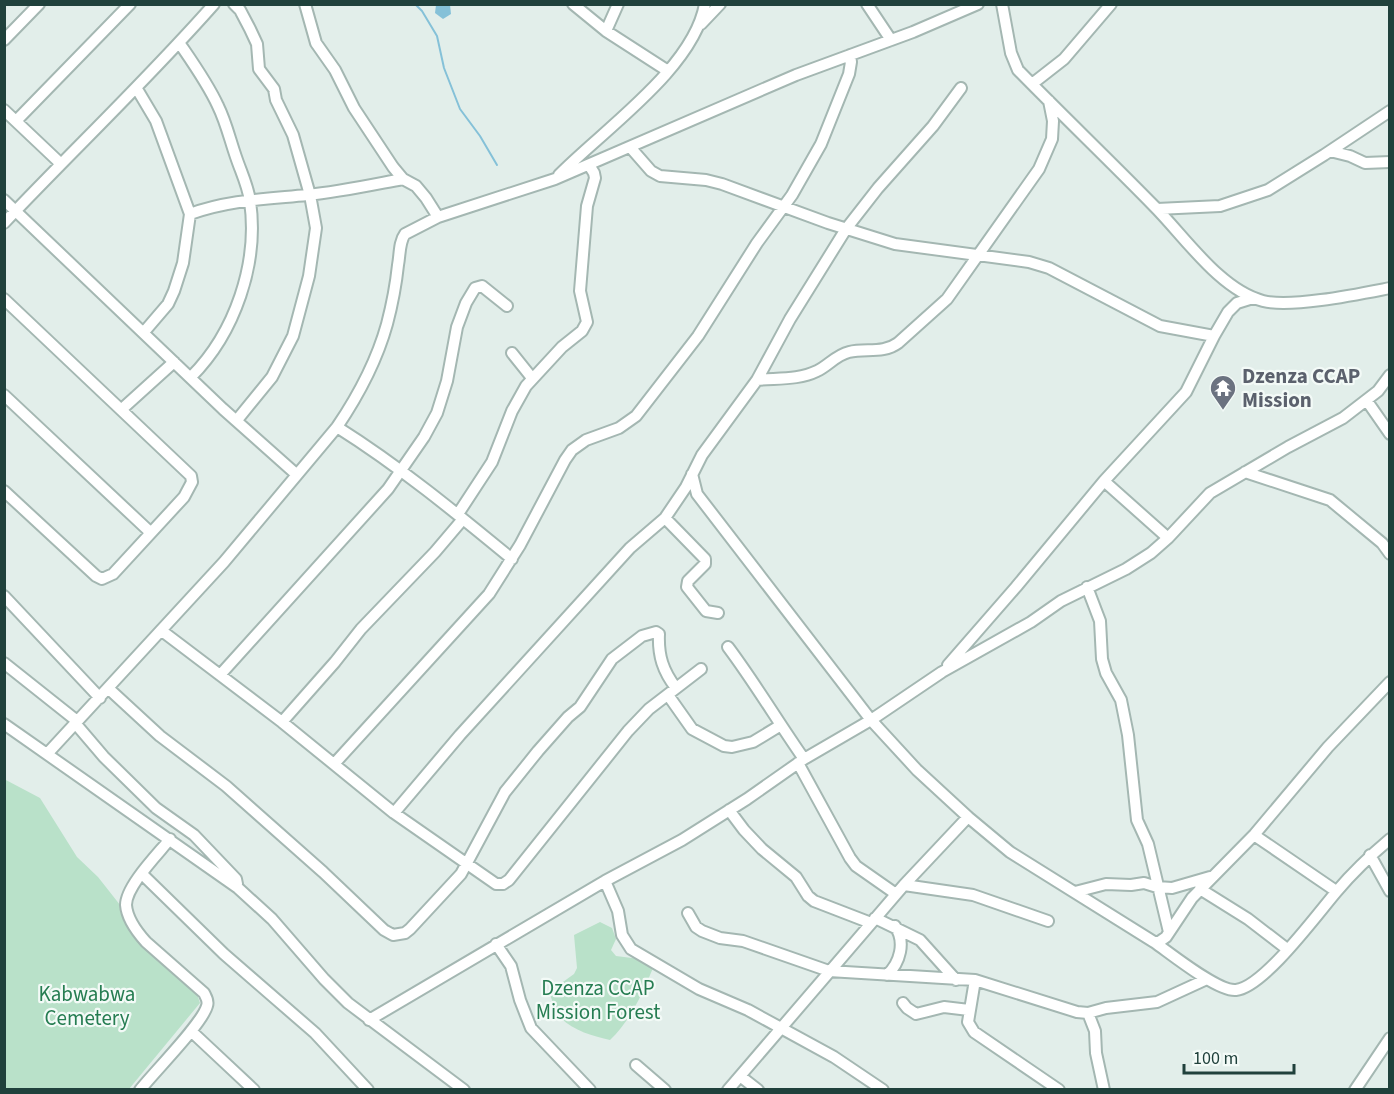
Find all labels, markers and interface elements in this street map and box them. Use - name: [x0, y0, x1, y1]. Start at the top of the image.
- place label: Dzenza CCAP Mission: [1242, 361, 1360, 415]
- temple icon: Dzenza CCAP Mission: [1208, 373, 1238, 411]
- park label: Dzenza CCAP Mission Forest: [536, 973, 660, 1027]
- park label: Kabwabwa Cemetery: [39, 979, 135, 1033]
- scale bar: [1184, 1037, 1294, 1075]
- text: 100 m: [1193, 1046, 1238, 1071]

